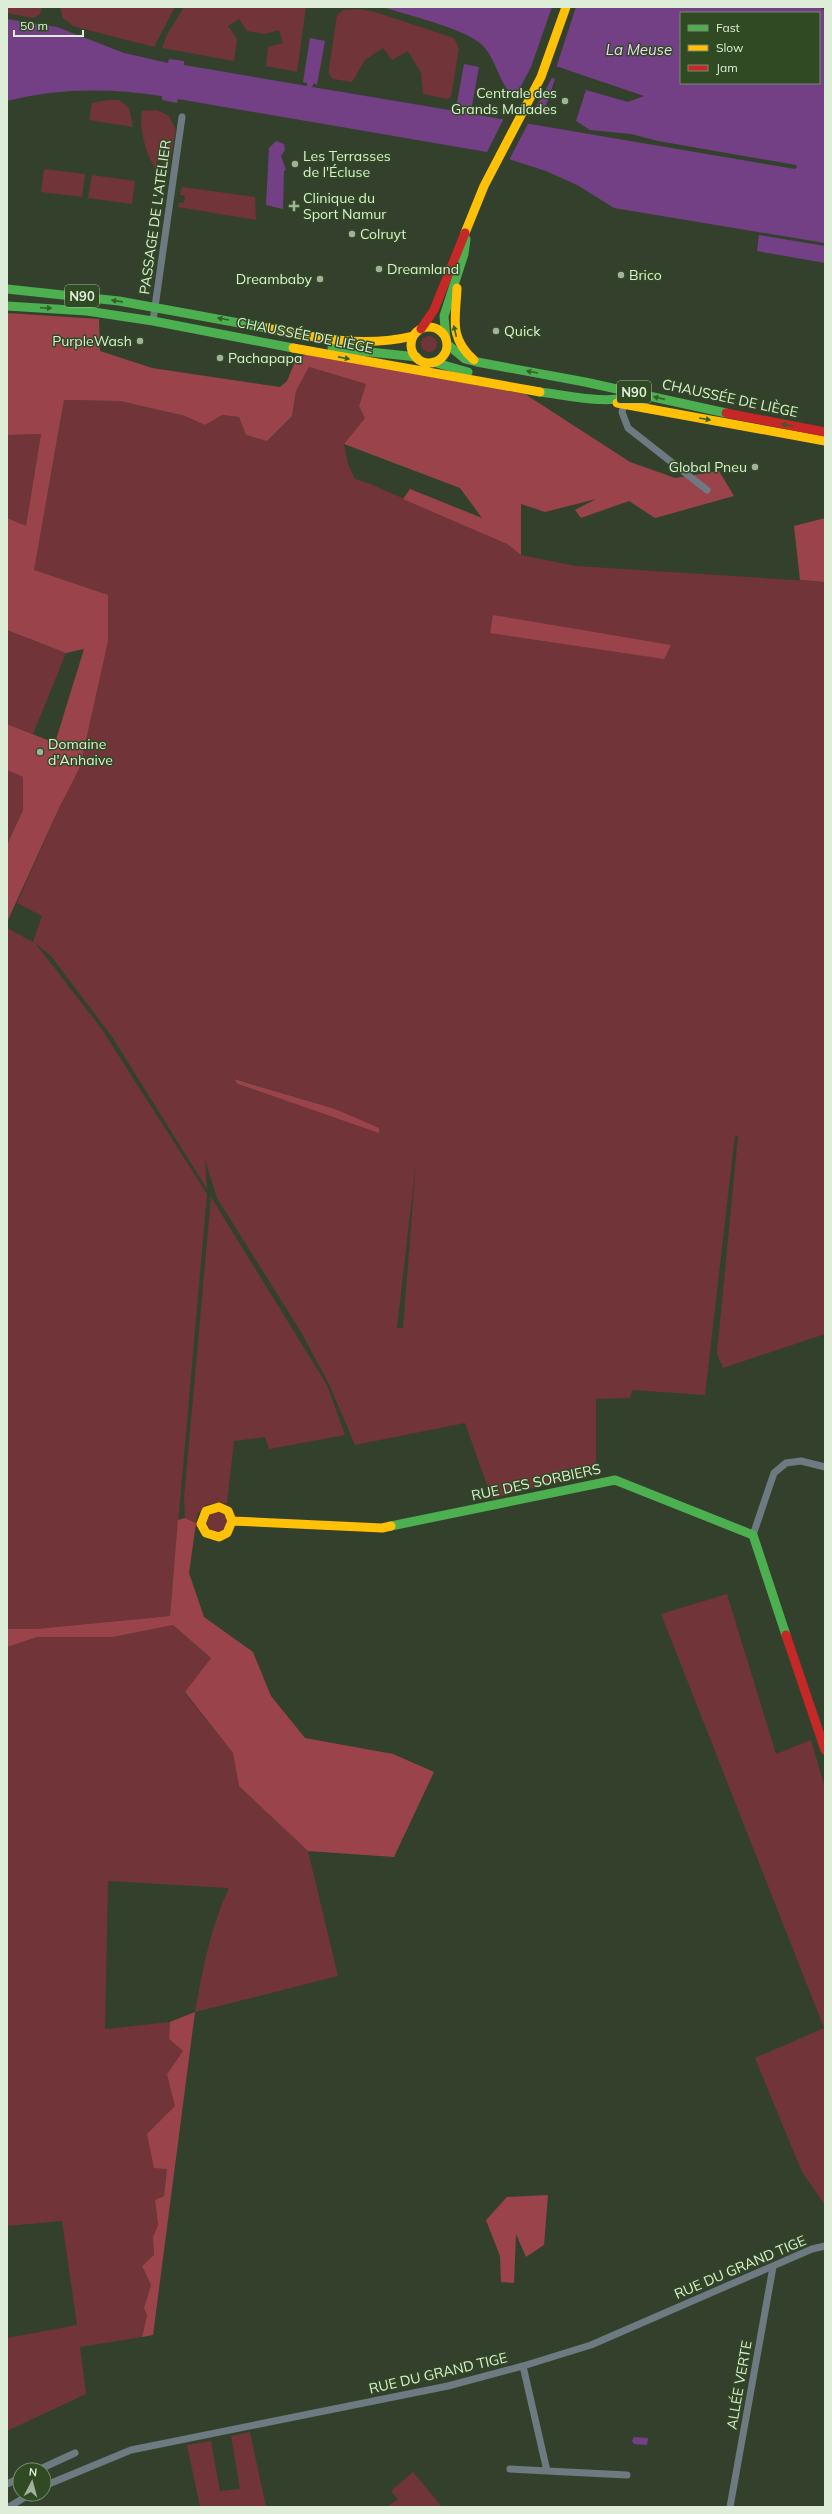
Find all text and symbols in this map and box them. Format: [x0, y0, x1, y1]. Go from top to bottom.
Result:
scale bar [14, 12, 83, 38]
legend [680, 12, 820, 84]
text: 50 m [20, 18, 48, 33]
text: Fast [716, 20, 740, 35]
water label: La Meuse [606, 40, 672, 59]
text: Slow [716, 40, 744, 55]
text: Jam [716, 60, 738, 75]
place label: Centrale des Grands Malades [451, 84, 557, 118]
marker: Centrale des Grands Malades [560, 96, 570, 106]
street label: PASSAGE DE L'ATELIER [135, 138, 175, 296]
place label: Les Terrasses de l'Écluse [303, 147, 391, 181]
marker: Les Terrasses de l'Écluse [290, 159, 300, 169]
place label: Clinique du Sport Namur [303, 189, 387, 223]
marker: Clinique du Sport Namur [288, 200, 300, 212]
place label: Colruyt [360, 225, 406, 243]
marker: Colruyt [347, 229, 357, 239]
place label: Dreamland [387, 260, 459, 278]
marker: Dreamland [374, 264, 384, 274]
place label: Brico [629, 266, 662, 284]
place label: Dreambaby [236, 270, 313, 288]
marker: Brico [616, 270, 626, 280]
marker: Dreambaby [315, 274, 325, 284]
road number: N90 [65, 285, 99, 307]
one-way arrow [111, 298, 123, 304]
one-way arrow [40, 304, 52, 311]
street label: CHAUSSÉE DE LIÈGE [235, 313, 375, 357]
one-way arrow [217, 316, 229, 322]
place label: Quick [504, 322, 541, 340]
one-way arrow [452, 325, 458, 337]
marker: Quick [491, 326, 501, 336]
place label: PurpleWash [52, 332, 132, 350]
marker: PurpleWash [135, 336, 145, 346]
place label: Pachapapa [228, 349, 302, 367]
marker: Pachapapa [215, 353, 225, 363]
one-way arrow [338, 355, 350, 361]
one-way arrow [526, 369, 538, 375]
street label: CHAUSSÉE DE LIÈGE [660, 375, 800, 421]
road number: N90 [617, 381, 651, 403]
one-way arrow [653, 395, 666, 401]
one-way arrow [699, 416, 711, 422]
one-way arrow [781, 422, 793, 428]
place label: Global Pneu [669, 458, 747, 476]
marker: Global Pneu [750, 462, 760, 472]
place label: Domaine d'Anhaive [48, 735, 113, 769]
marker: Domaine d'Anhaive [35, 747, 45, 757]
street label: RUE DES SORBIERS [470, 1459, 603, 1504]
street label: RUE DU GRAND TIGE [671, 2231, 809, 2303]
street label: ALLÉE VERTE [722, 2339, 756, 2431]
street label: RUE DU GRAND TIGE [367, 2348, 509, 2398]
north arrow [12, 2462, 52, 2502]
text: N [28, 2465, 38, 2479]

